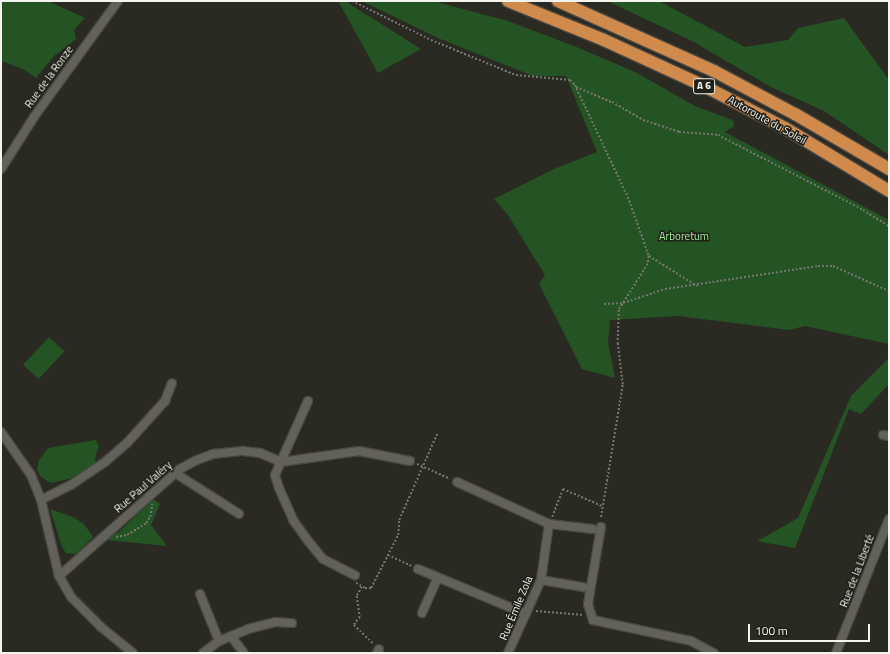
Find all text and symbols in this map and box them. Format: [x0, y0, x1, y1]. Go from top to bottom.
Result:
street label: Rue de la Ronze [22, 43, 76, 111]
road number: A 6 [693, 78, 715, 94]
street label: Autoroute du Soleil [725, 93, 809, 147]
park label: Arboretum [659, 229, 709, 243]
street label: Rue Paul Valéry [111, 458, 175, 516]
street label: Rue de la Liberté [837, 533, 877, 609]
street label: Rue Émile Zola [497, 574, 535, 642]
scale bar [750, 616, 872, 642]
text: 100 m [755, 621, 788, 640]

